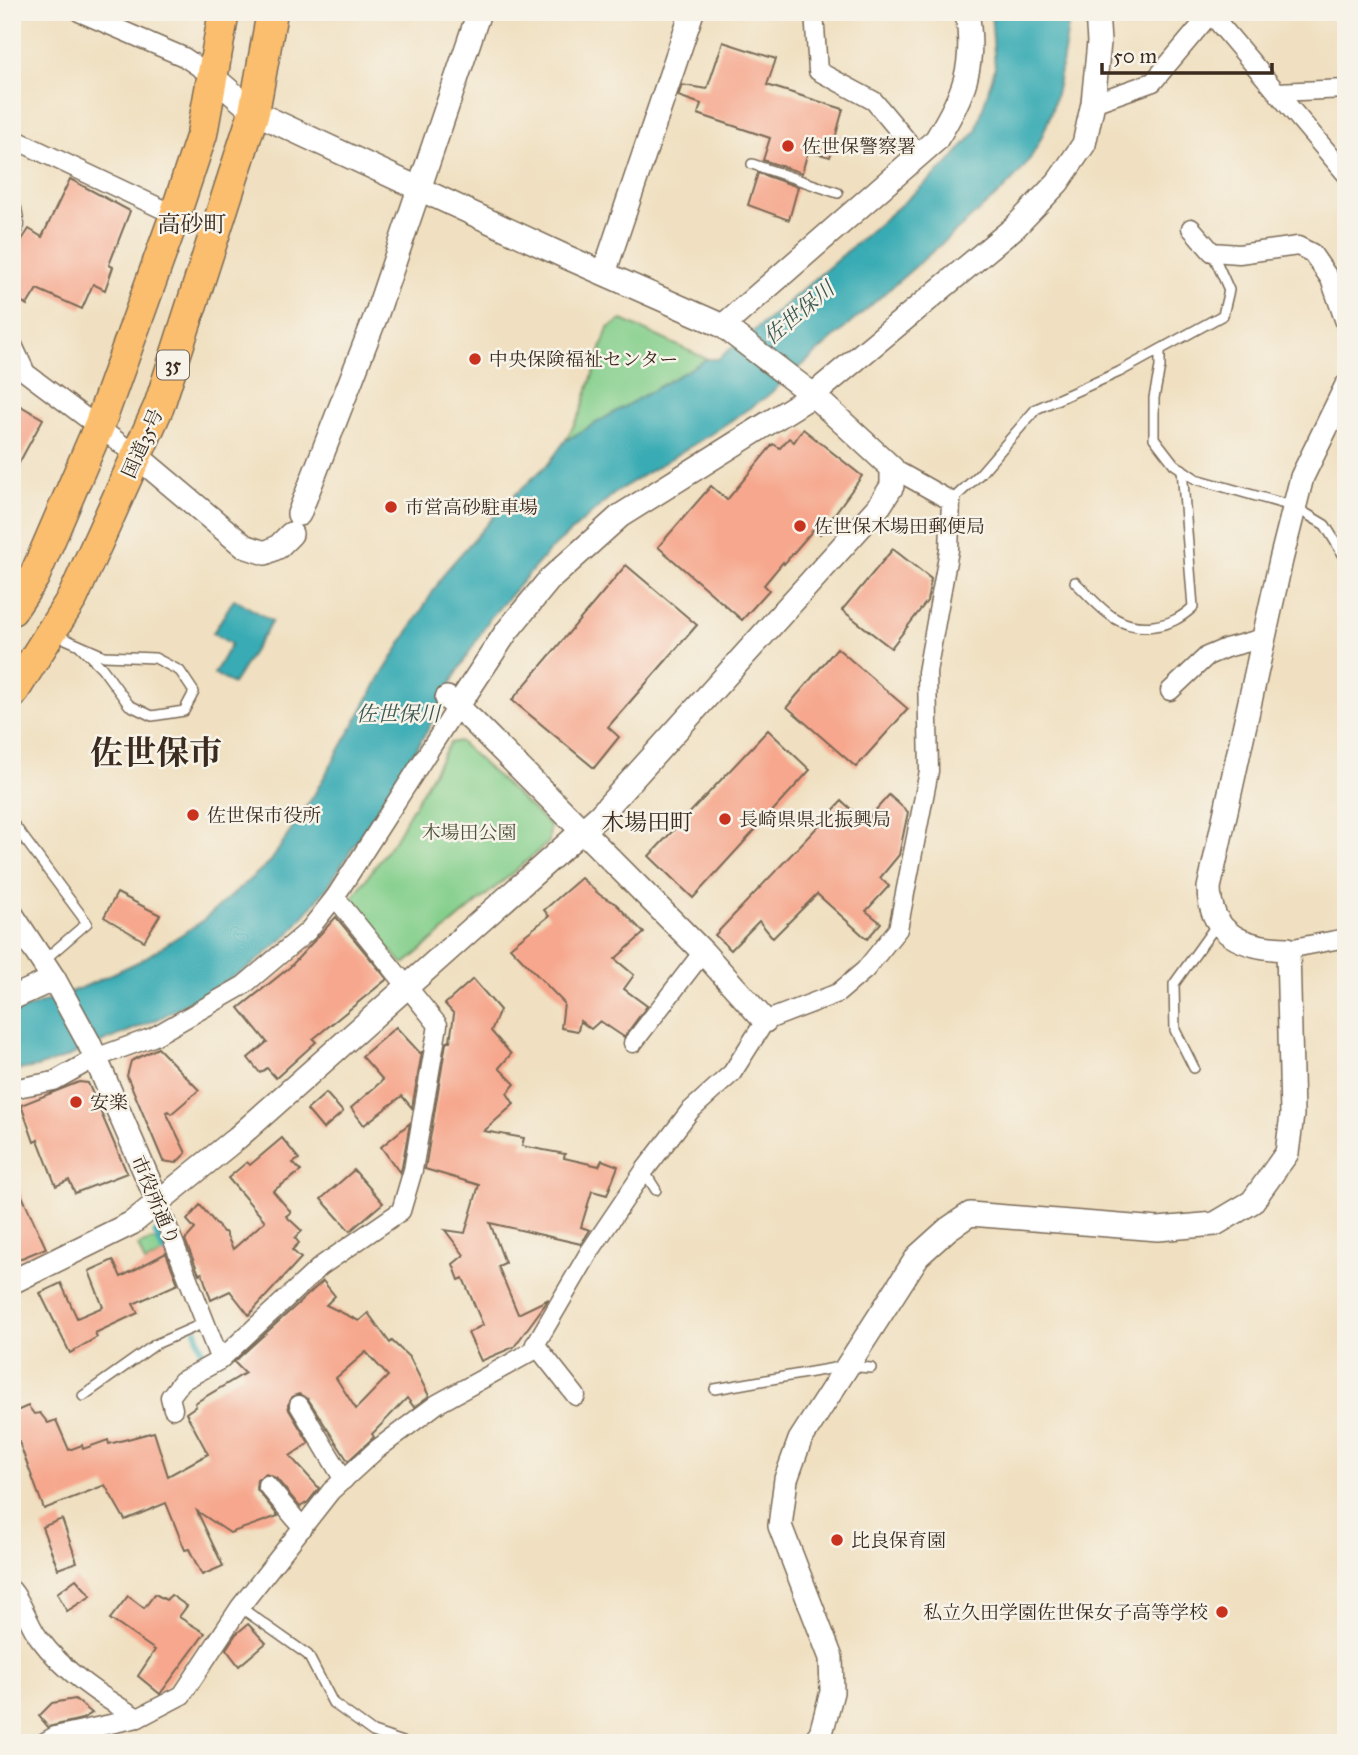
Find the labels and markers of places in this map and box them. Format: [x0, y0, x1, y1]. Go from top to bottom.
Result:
place label: 佐世保警察署 [802, 135, 916, 158]
marker: 佐世保警察署 [780, 138, 796, 154]
place label: 中央保険福祉センター [489, 348, 678, 371]
marker: 中央保険福祉センター [467, 351, 483, 367]
place label: 市営高砂駐車場 [405, 496, 538, 519]
marker: 市営高砂駐車場 [383, 499, 399, 515]
place label: 佐世保木場田郵便局 [814, 515, 985, 538]
marker: 佐世保木場田郵便局 [792, 518, 808, 534]
place label: 佐世保市役所 [207, 804, 321, 827]
marker: 佐世保市役所 [185, 807, 201, 823]
place label: 長崎県県北振興局 [739, 808, 891, 831]
marker: 長崎県県北振興局 [717, 811, 733, 827]
place label: 安楽 [90, 1091, 128, 1114]
marker: 安楽 [68, 1094, 84, 1110]
place label: 比良保育園 [851, 1529, 946, 1552]
marker: 比良保育園 [829, 1532, 845, 1548]
place label: 私立久田学園佐世保女子高等学校 [923, 1601, 1208, 1624]
marker: 私立久田学園佐世保女子高等学校 [1214, 1604, 1230, 1620]

